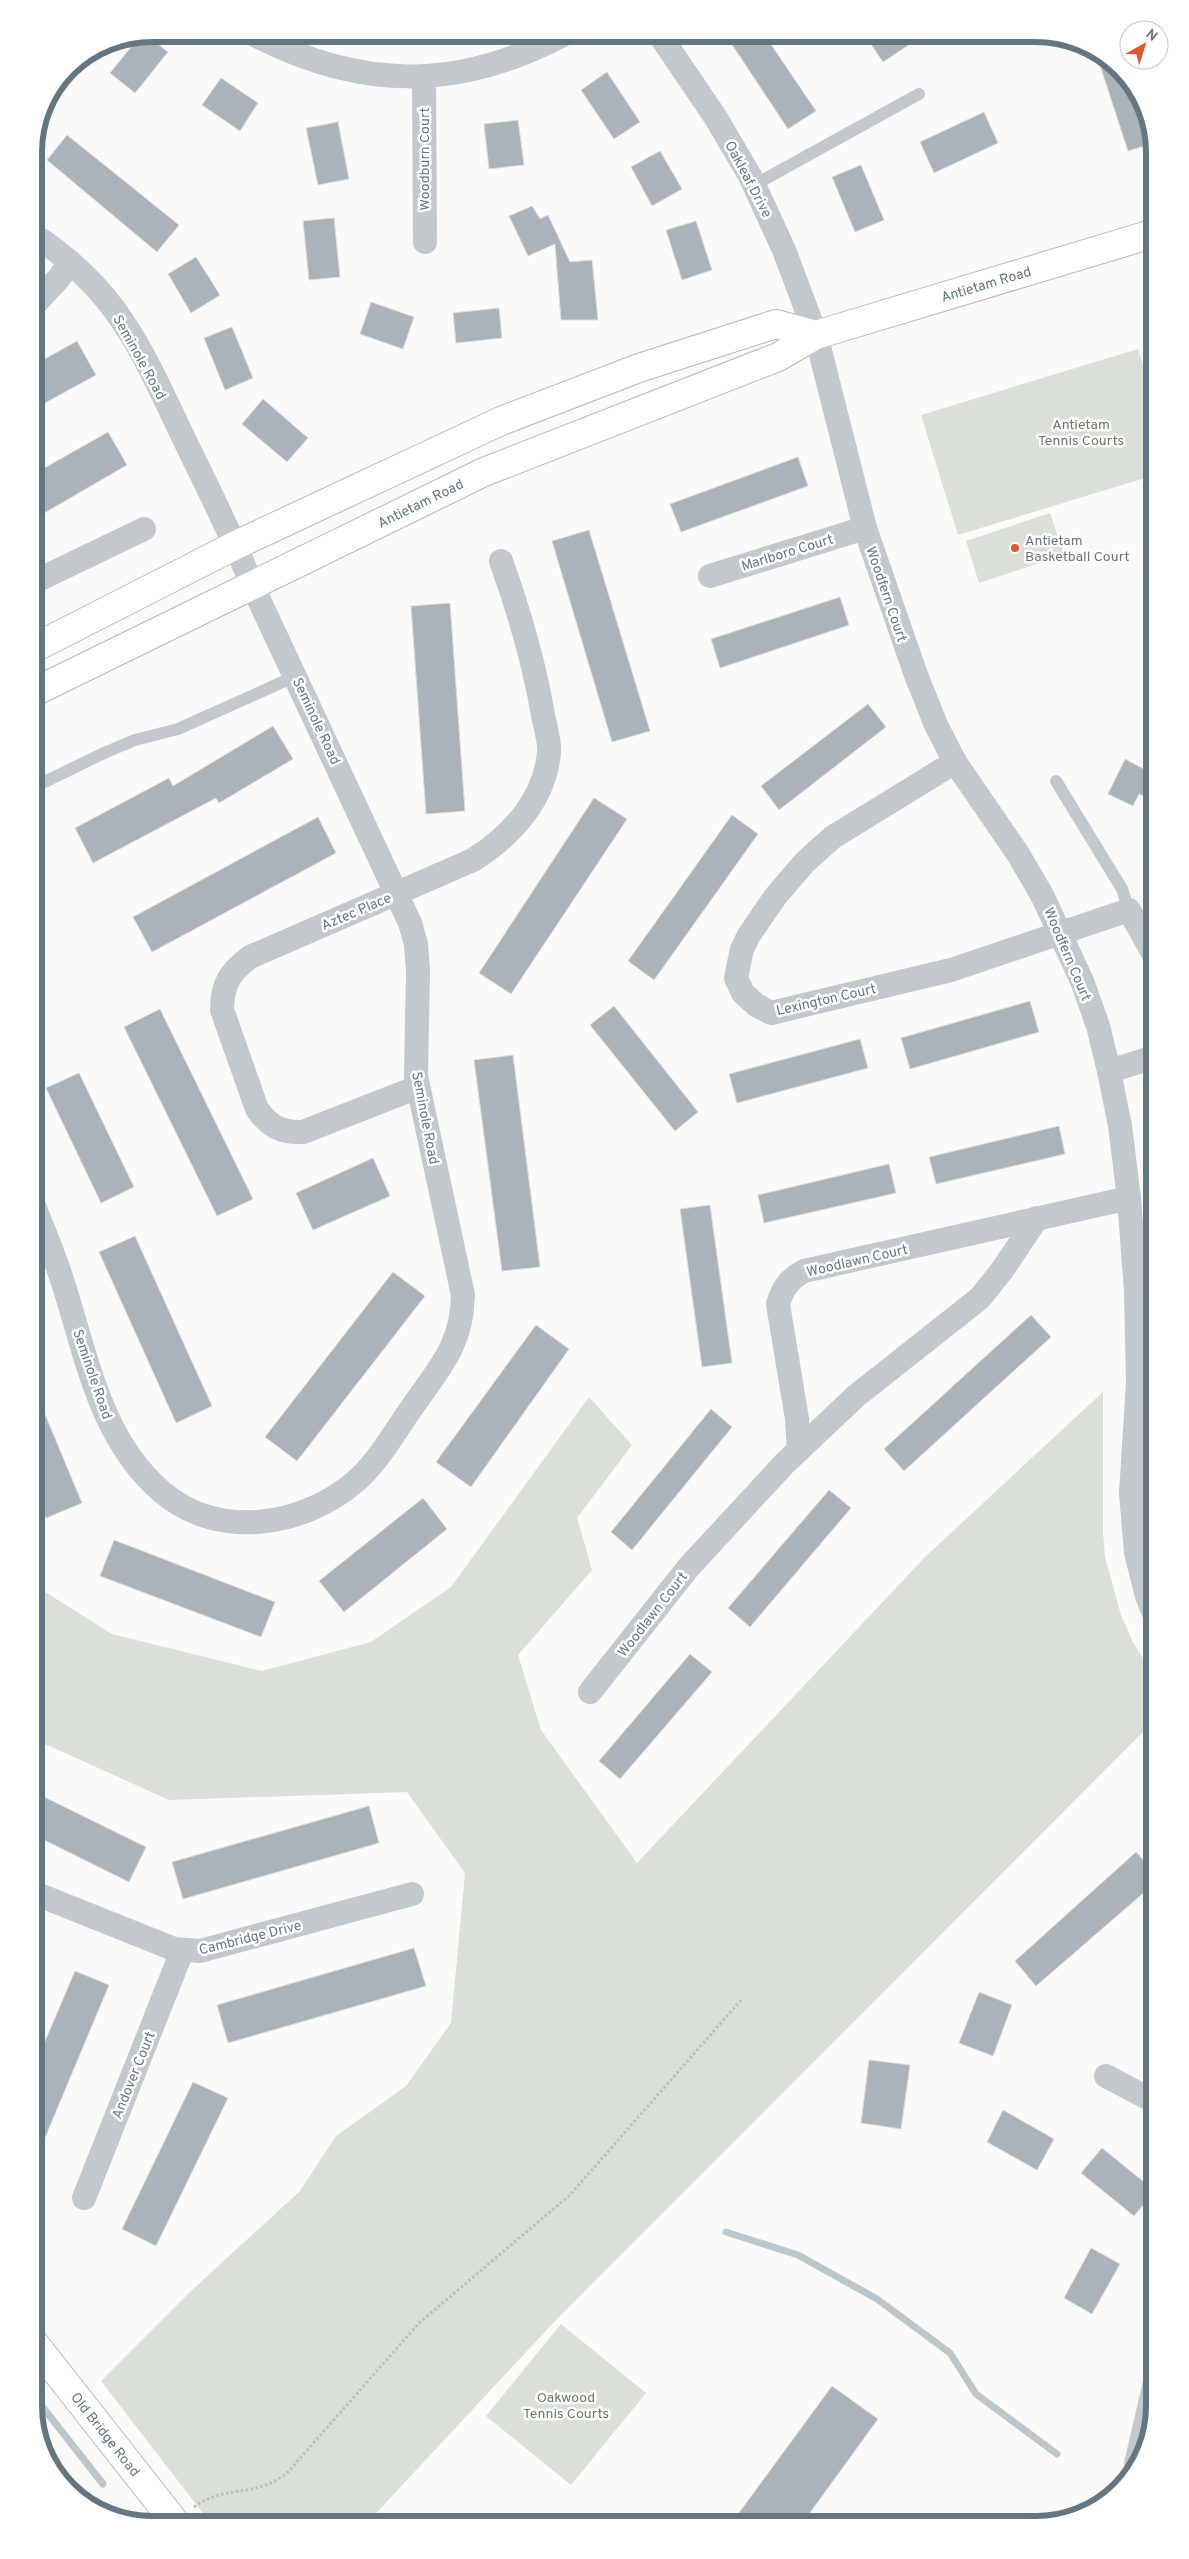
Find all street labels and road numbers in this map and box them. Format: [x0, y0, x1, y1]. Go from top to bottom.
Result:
street label: Woodburn Court [417, 107, 434, 211]
street label: Oakleaf Drive [720, 138, 775, 221]
street label: Antietam Road [939, 264, 1034, 307]
street label: Seminole Road [108, 312, 169, 403]
street label: Antietam Road [375, 476, 467, 533]
street label: Marlboro Court [739, 531, 836, 575]
street label: Woodfern Court [861, 545, 910, 644]
street label: Seminole Road [288, 675, 343, 768]
street label: Aztec Place [319, 890, 394, 935]
street label: Woodfern Court [1039, 905, 1094, 1004]
street label: Lexington Court [775, 981, 878, 1020]
street label: Seminole Road [407, 1071, 442, 1166]
street label: Woodlawn Court [805, 1242, 910, 1281]
street label: Seminole Road [68, 1327, 115, 1422]
street label: Woodlawn Court [615, 1569, 692, 1661]
street label: Cambridge Drive [197, 1918, 303, 1959]
street label: Andover Court [109, 2029, 160, 2122]
street label: Old Bridge Road [66, 2390, 143, 2481]

